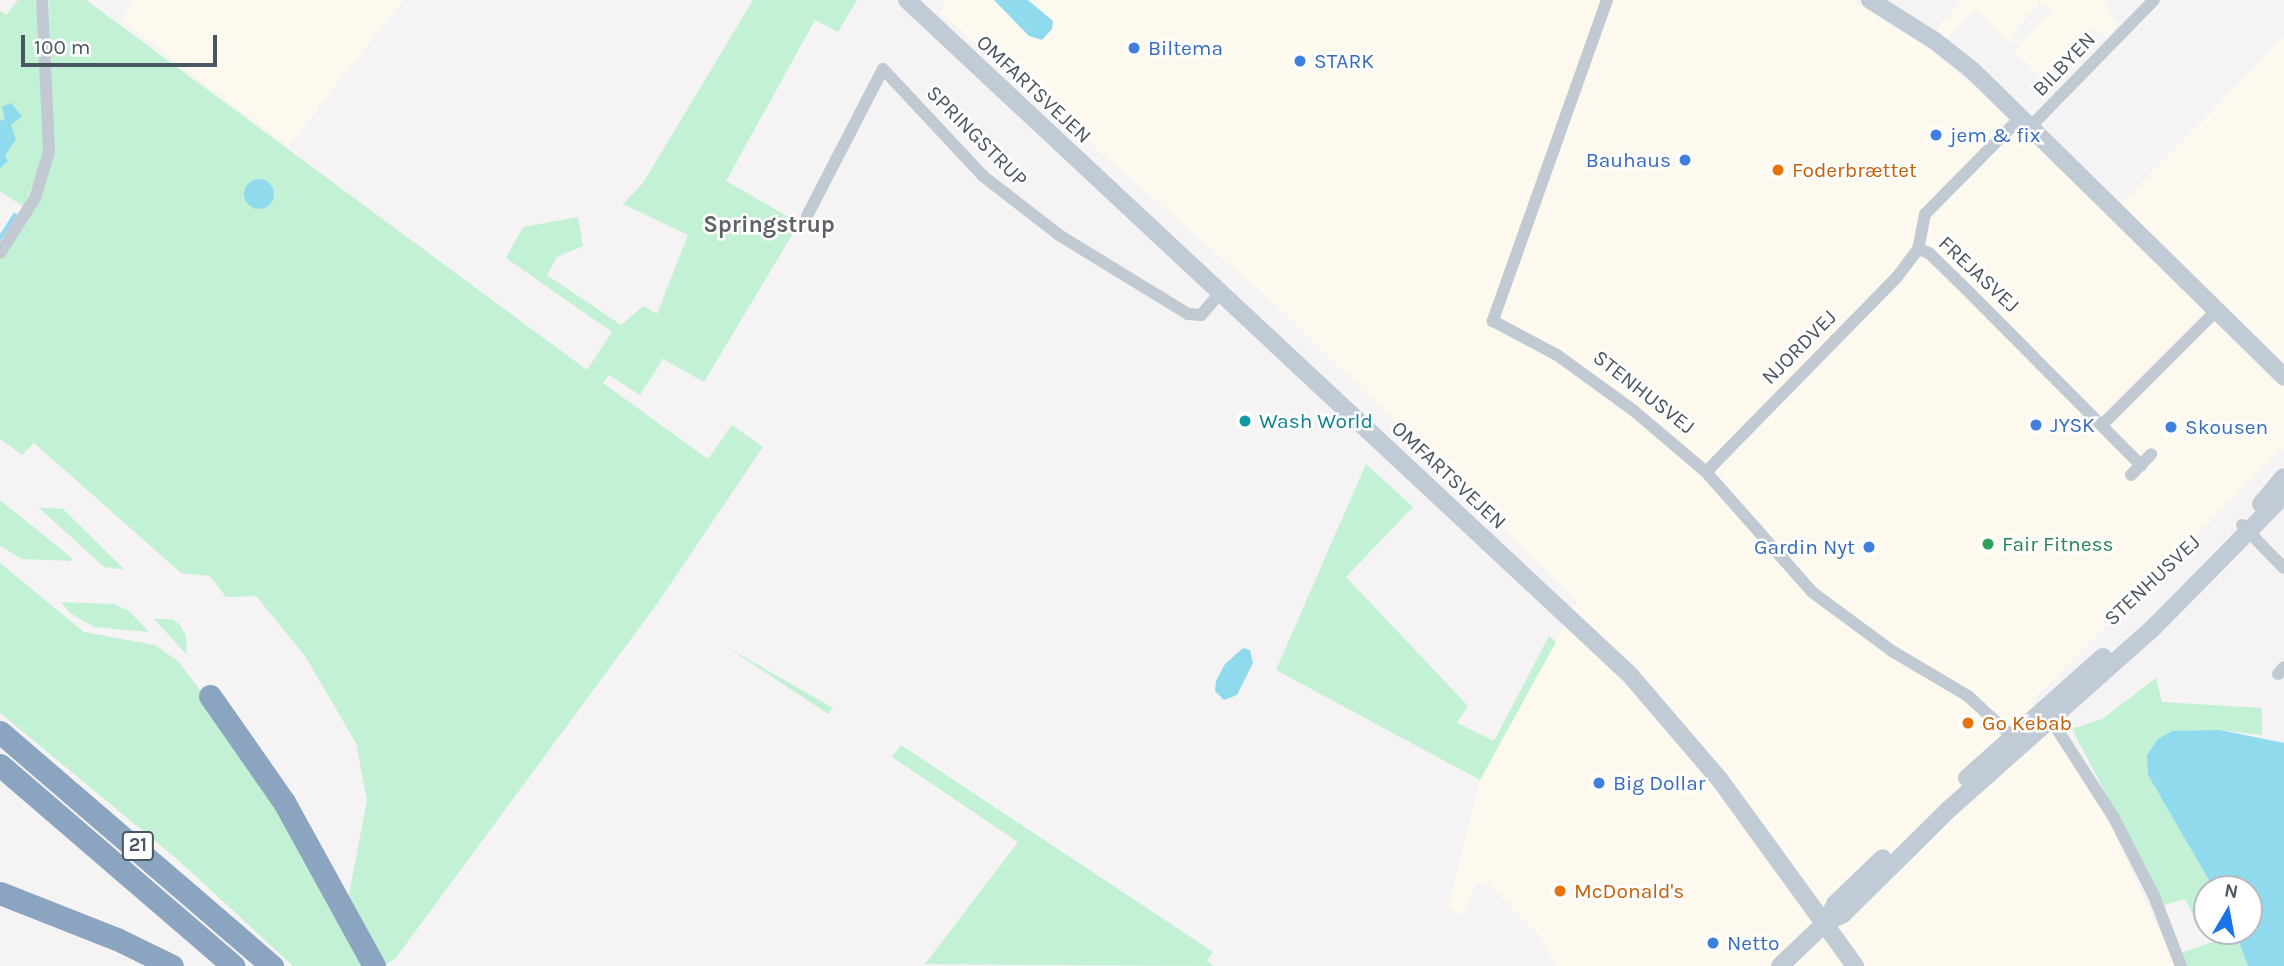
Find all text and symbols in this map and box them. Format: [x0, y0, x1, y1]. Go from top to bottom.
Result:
scale bar [24, 21, 220, 65]
street label: BILBYEN [2027, 27, 2101, 101]
street label: OMFARTSVEJEN [971, 29, 1097, 149]
text: 100 m [34, 35, 91, 59]
place label: Biltema [1148, 35, 1223, 61]
marker: Biltema [1126, 40, 1142, 56]
place label: STARK [1314, 48, 1374, 74]
marker: STARK [1292, 53, 1308, 69]
street label: SPRINGSTRUP [921, 80, 1033, 192]
place label: jem & fix [1950, 122, 2040, 148]
marker: jem & fix [1928, 127, 1944, 143]
place label: Bauhaus [1586, 147, 1671, 173]
marker: Bauhaus [1677, 152, 1693, 168]
place label: Foderbrættet [1792, 157, 1917, 183]
marker: Foderbrættet [1770, 162, 1786, 178]
district label: Springstrup [703, 211, 835, 239]
street label: FREJASVEJ [1933, 230, 2025, 318]
street label: NJORDVEJ [1756, 304, 1842, 390]
street label: STENHUSVEJ [1588, 345, 1700, 439]
place label: Wash World [1259, 408, 1373, 434]
place label: JYSK [2050, 412, 2095, 438]
marker: Wash World [1237, 413, 1253, 429]
place label: Skousen [2185, 414, 2268, 440]
street label: OMFARTSVEJEN [1386, 415, 1512, 535]
marker: JYSK [2028, 417, 2044, 433]
marker: Skousen [2163, 419, 2179, 435]
street label: STENHUSVEJ [2099, 529, 2205, 631]
place label: Fair Fitness [2002, 531, 2114, 557]
place label: Gardin Nyt [1754, 534, 1855, 560]
marker: Fair Fitness [1980, 536, 1996, 552]
marker: Gardin Nyt [1861, 539, 1877, 555]
place label: Go Kebab [1982, 710, 2072, 736]
marker: Go Kebab [1960, 715, 1976, 731]
place label: Big Dollar [1613, 770, 1705, 796]
marker: Big Dollar [1591, 775, 1607, 791]
road number: 21 [120, 831, 156, 862]
north arrow [2193, 875, 2263, 945]
place label: McDonald's [1574, 878, 1684, 904]
text: N [2223, 879, 2240, 903]
marker: McDonald's [1552, 883, 1568, 899]
place label: Netto [1727, 930, 1779, 956]
marker: Netto [1705, 935, 1721, 951]

